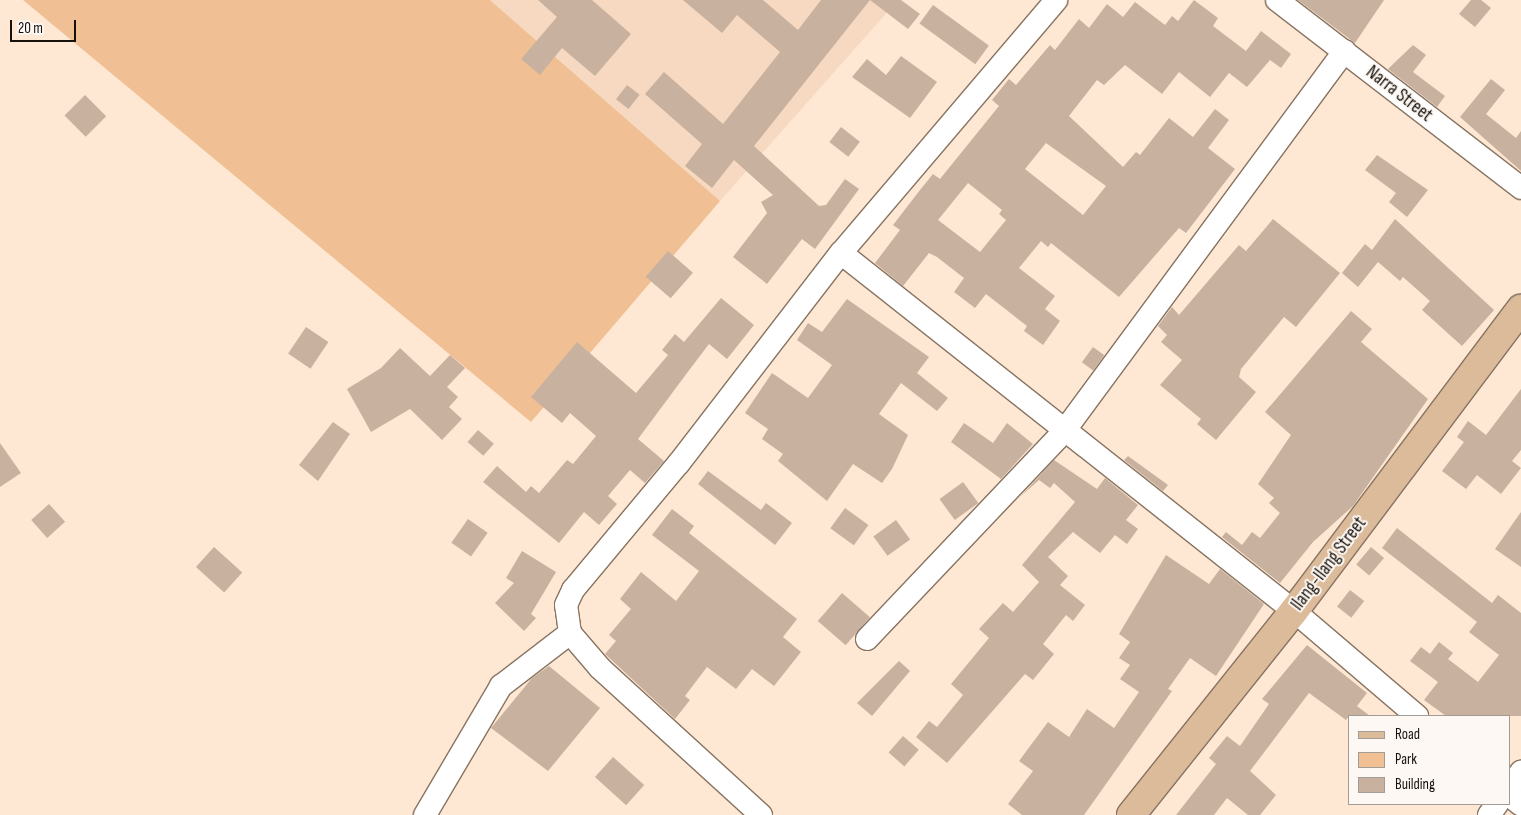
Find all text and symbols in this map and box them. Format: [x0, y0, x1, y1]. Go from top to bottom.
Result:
scale bar [12, 10, 79, 42]
text: 20 m [18, 19, 43, 38]
street label: Narra Street [1361, 61, 1437, 127]
street label: Ilang-Ilang Street [1286, 513, 1372, 615]
legend [1348, 715, 1511, 805]
text: Road [1395, 725, 1420, 744]
text: Park [1395, 750, 1417, 769]
text: Building [1395, 775, 1435, 794]

